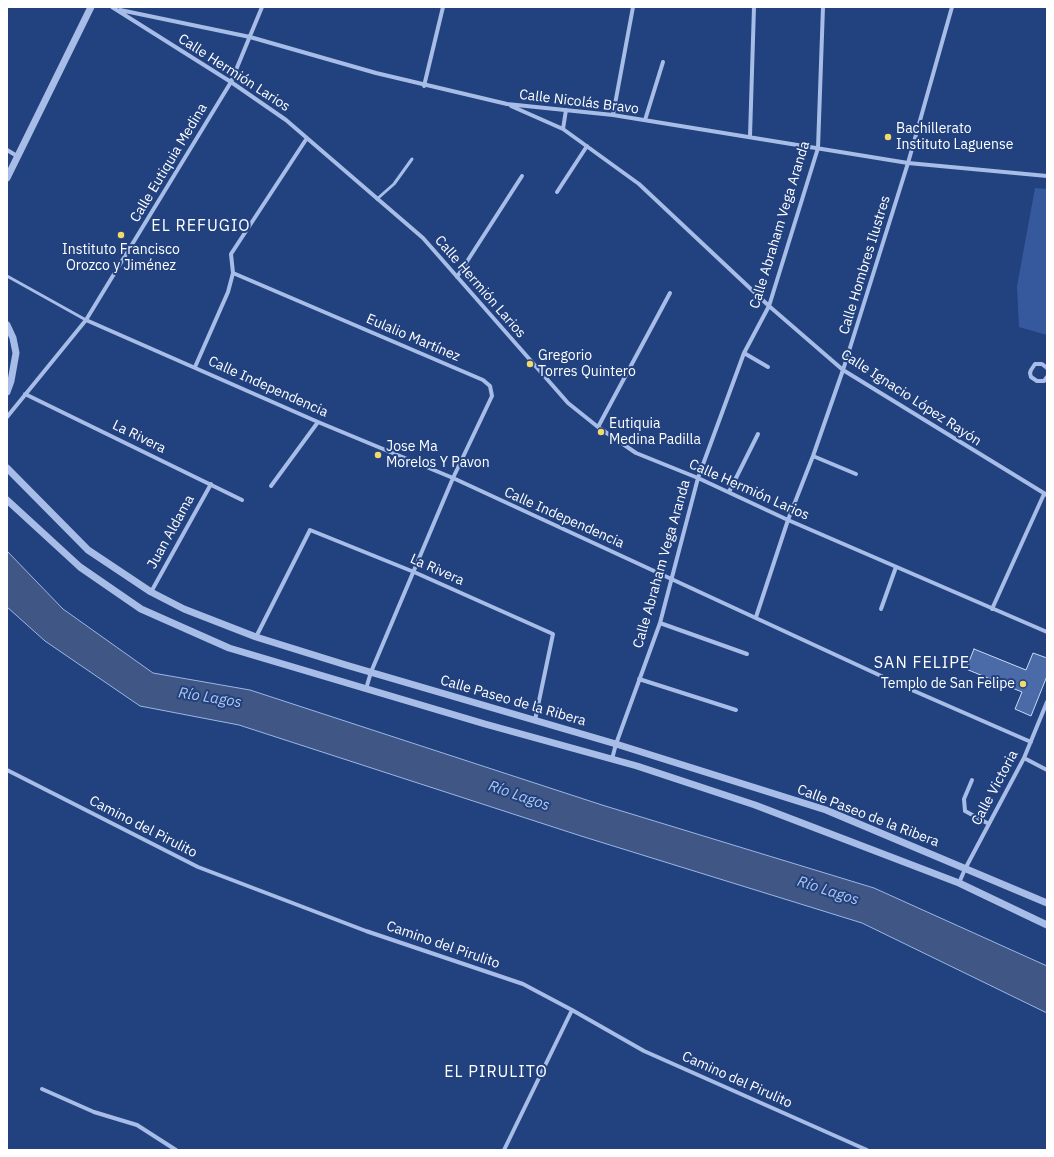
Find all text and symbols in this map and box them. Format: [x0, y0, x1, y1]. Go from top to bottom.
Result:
street label: Calle Hermión Larios [175, 31, 293, 115]
street label: Calle Nicolás Bravo [518, 86, 640, 118]
street label: Calle Eutiquia Medina [127, 101, 211, 225]
place label: Bachillerato Instituto Laguense [896, 121, 1013, 154]
marker: Bachillerato Instituto Laguense [883, 132, 893, 142]
street label: Calle Abraham Vega Aranda [746, 139, 814, 311]
street label: Calle Hombres Ilustres [836, 194, 894, 336]
district label: EL REFUGIO [151, 216, 251, 236]
marker: Instituto Francisco Orozco y Jiménez [116, 230, 126, 240]
street label: Calle Hermión Larios [431, 232, 529, 342]
place label: Instituto Francisco Orozco y Jiménez [62, 242, 180, 274]
street label: Eulalio Martínez [364, 311, 462, 365]
street label: Calle Ignacio López Rayón [838, 346, 984, 450]
place label: Gregorio Torres Quintero [538, 348, 636, 380]
street label: Calle Independencia [205, 353, 331, 421]
marker: Gregorio Torres Quintero [525, 359, 535, 369]
place label: Eutiquia Medina Padilla [609, 416, 701, 448]
street label: La Rivera [110, 417, 168, 457]
marker: Eutiquia Medina Padilla [596, 427, 606, 437]
place label: Jose Ma Morelos Y Pavon [386, 439, 490, 472]
marker: Jose Ma Morelos Y Pavon [373, 450, 383, 460]
street label: Calle Hermión Larios [686, 456, 812, 524]
street label: Calle Abraham Vega Aranda [630, 478, 694, 650]
street label: Calle Independencia [501, 484, 627, 552]
street label: Juan Aldama [144, 492, 198, 572]
street label: La Rivera [407, 551, 467, 589]
district label: SAN FELIPE [874, 653, 970, 673]
street label: Calle Paseo de la Ribera [438, 672, 588, 730]
place label: Templo de San Felipe [881, 676, 1015, 692]
marker: Templo de San Felipe [1018, 679, 1028, 689]
water label: Río Lagos [177, 684, 243, 712]
street label: Calle Victoria [968, 748, 1022, 828]
water label: Río Lagos [486, 777, 552, 815]
street label: Calle Paseo de la Ribera [795, 781, 941, 851]
street label: Camino del Pirulito [86, 793, 200, 861]
water label: Río Lagos [795, 873, 861, 909]
street label: Camino del Pirulito [384, 918, 502, 972]
street label: Camino del Pirulito [679, 1048, 795, 1112]
district label: EL PIRULITO [444, 1062, 548, 1082]

